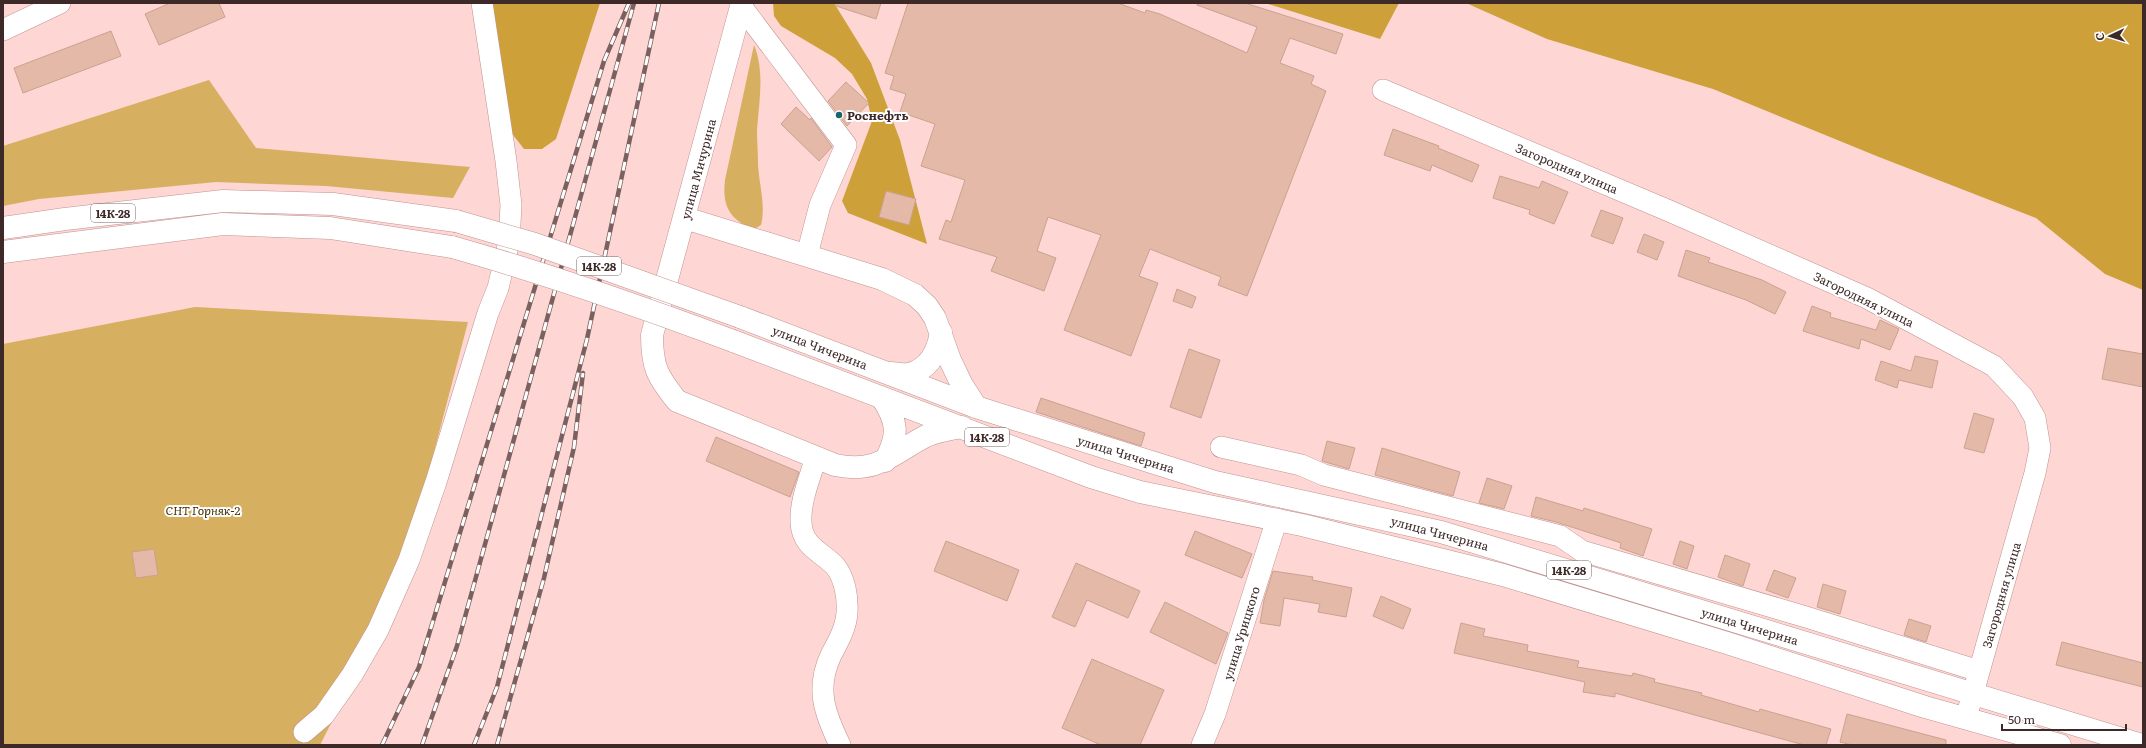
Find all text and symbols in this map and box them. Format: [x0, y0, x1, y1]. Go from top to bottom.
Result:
north arrow [2090, 16, 2130, 56]
text: С [2091, 32, 2107, 41]
place label: Роснефть [847, 106, 909, 124]
marker: Роснефть [834, 110, 844, 120]
street label: улица Мичурина [676, 116, 720, 221]
street label: Загородняя улица [1513, 138, 1621, 198]
road number: 14К-28 [91, 204, 135, 222]
road number: 14К-28 [577, 257, 621, 275]
street label: Загородняя улица [1811, 267, 1918, 331]
street label: улица Чичерина [770, 321, 871, 374]
road number: 14К-28 [965, 428, 1009, 446]
street label: улица Чичерина [1075, 431, 1177, 477]
park label: СНТ Горняк-2 [165, 501, 241, 519]
street label: улица Чичерина [1389, 511, 1491, 555]
street label: Загородняя улица [1977, 539, 2025, 650]
road number: 14К-28 [1547, 561, 1591, 579]
street label: улица Урицкого [1218, 584, 1264, 682]
street label: улица Чичерина [1699, 603, 1801, 649]
scale bar [2002, 706, 2126, 732]
text: 50 m [2008, 710, 2035, 728]

